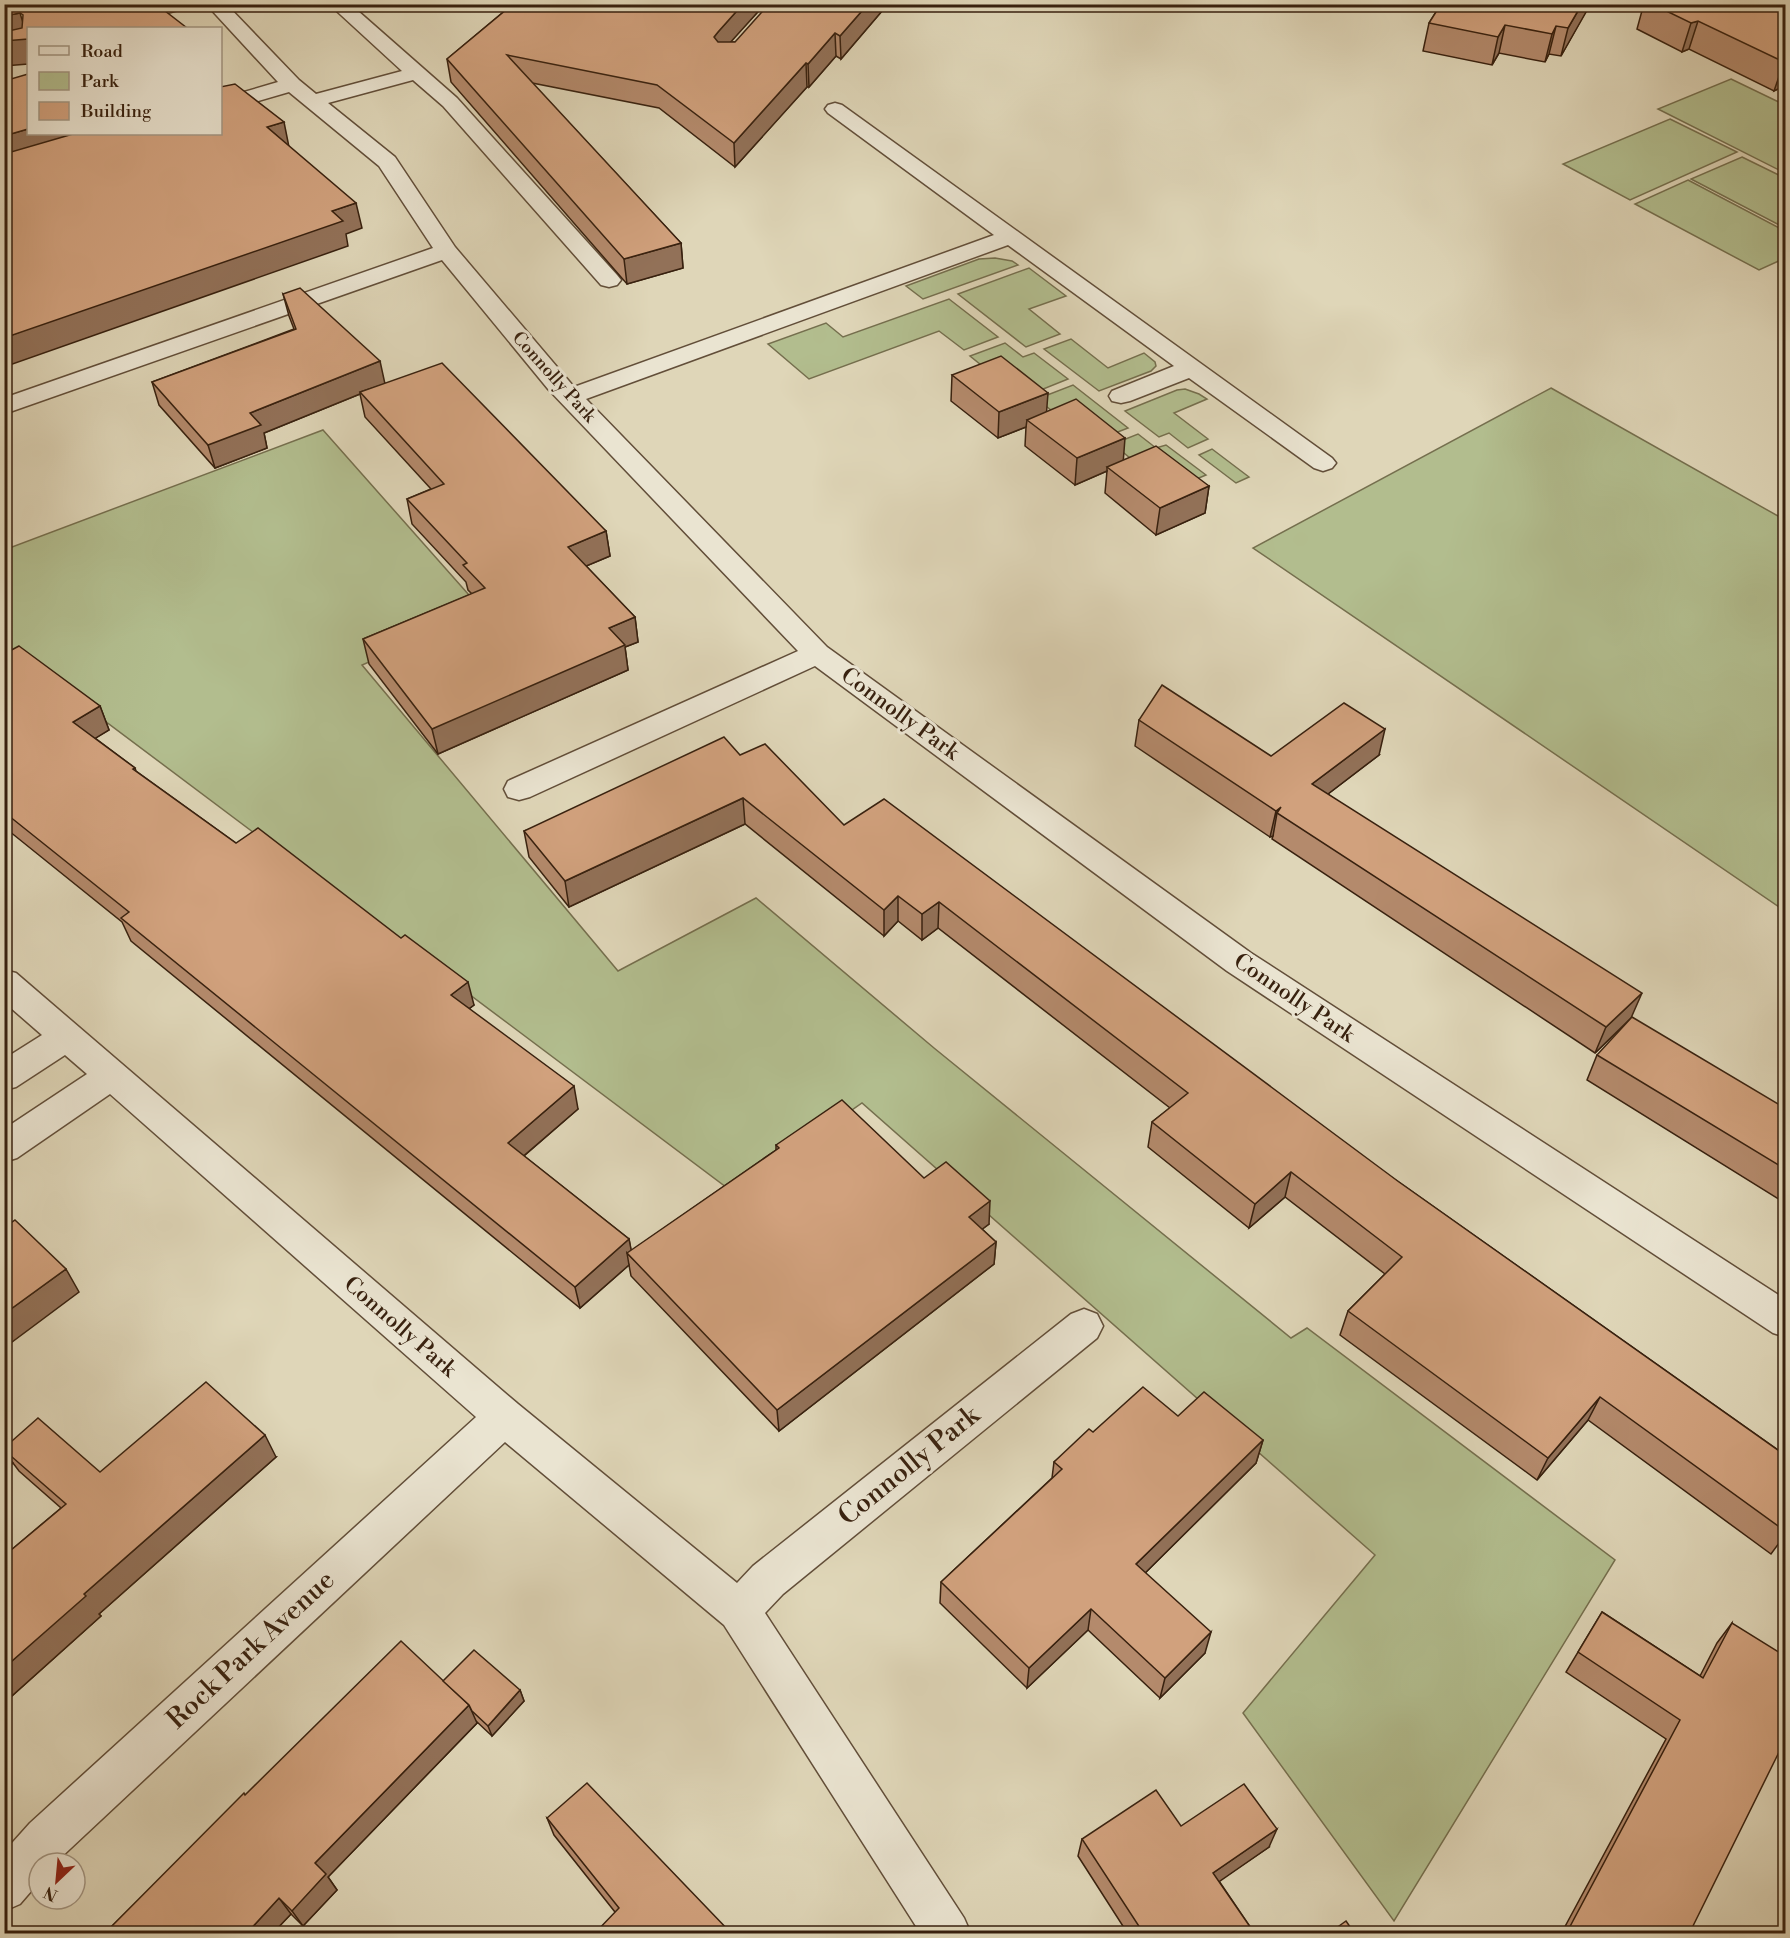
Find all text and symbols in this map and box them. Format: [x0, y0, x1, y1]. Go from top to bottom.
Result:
legend [27, 27, 222, 135]
text: Road [81, 40, 124, 63]
text: Park [81, 70, 120, 93]
text: Building [80, 100, 152, 123]
street label: Connolly Park [507, 327, 602, 428]
street label: Connolly Park [835, 662, 966, 767]
street label: Connolly Park [1228, 948, 1361, 1049]
street label: Connolly Park [338, 1271, 463, 1384]
street label: Connolly Park [831, 1397, 988, 1533]
street label: Rock Park Avenue [160, 1563, 342, 1737]
north arrow [27, 1851, 87, 1911]
text: N [40, 1882, 61, 1905]

